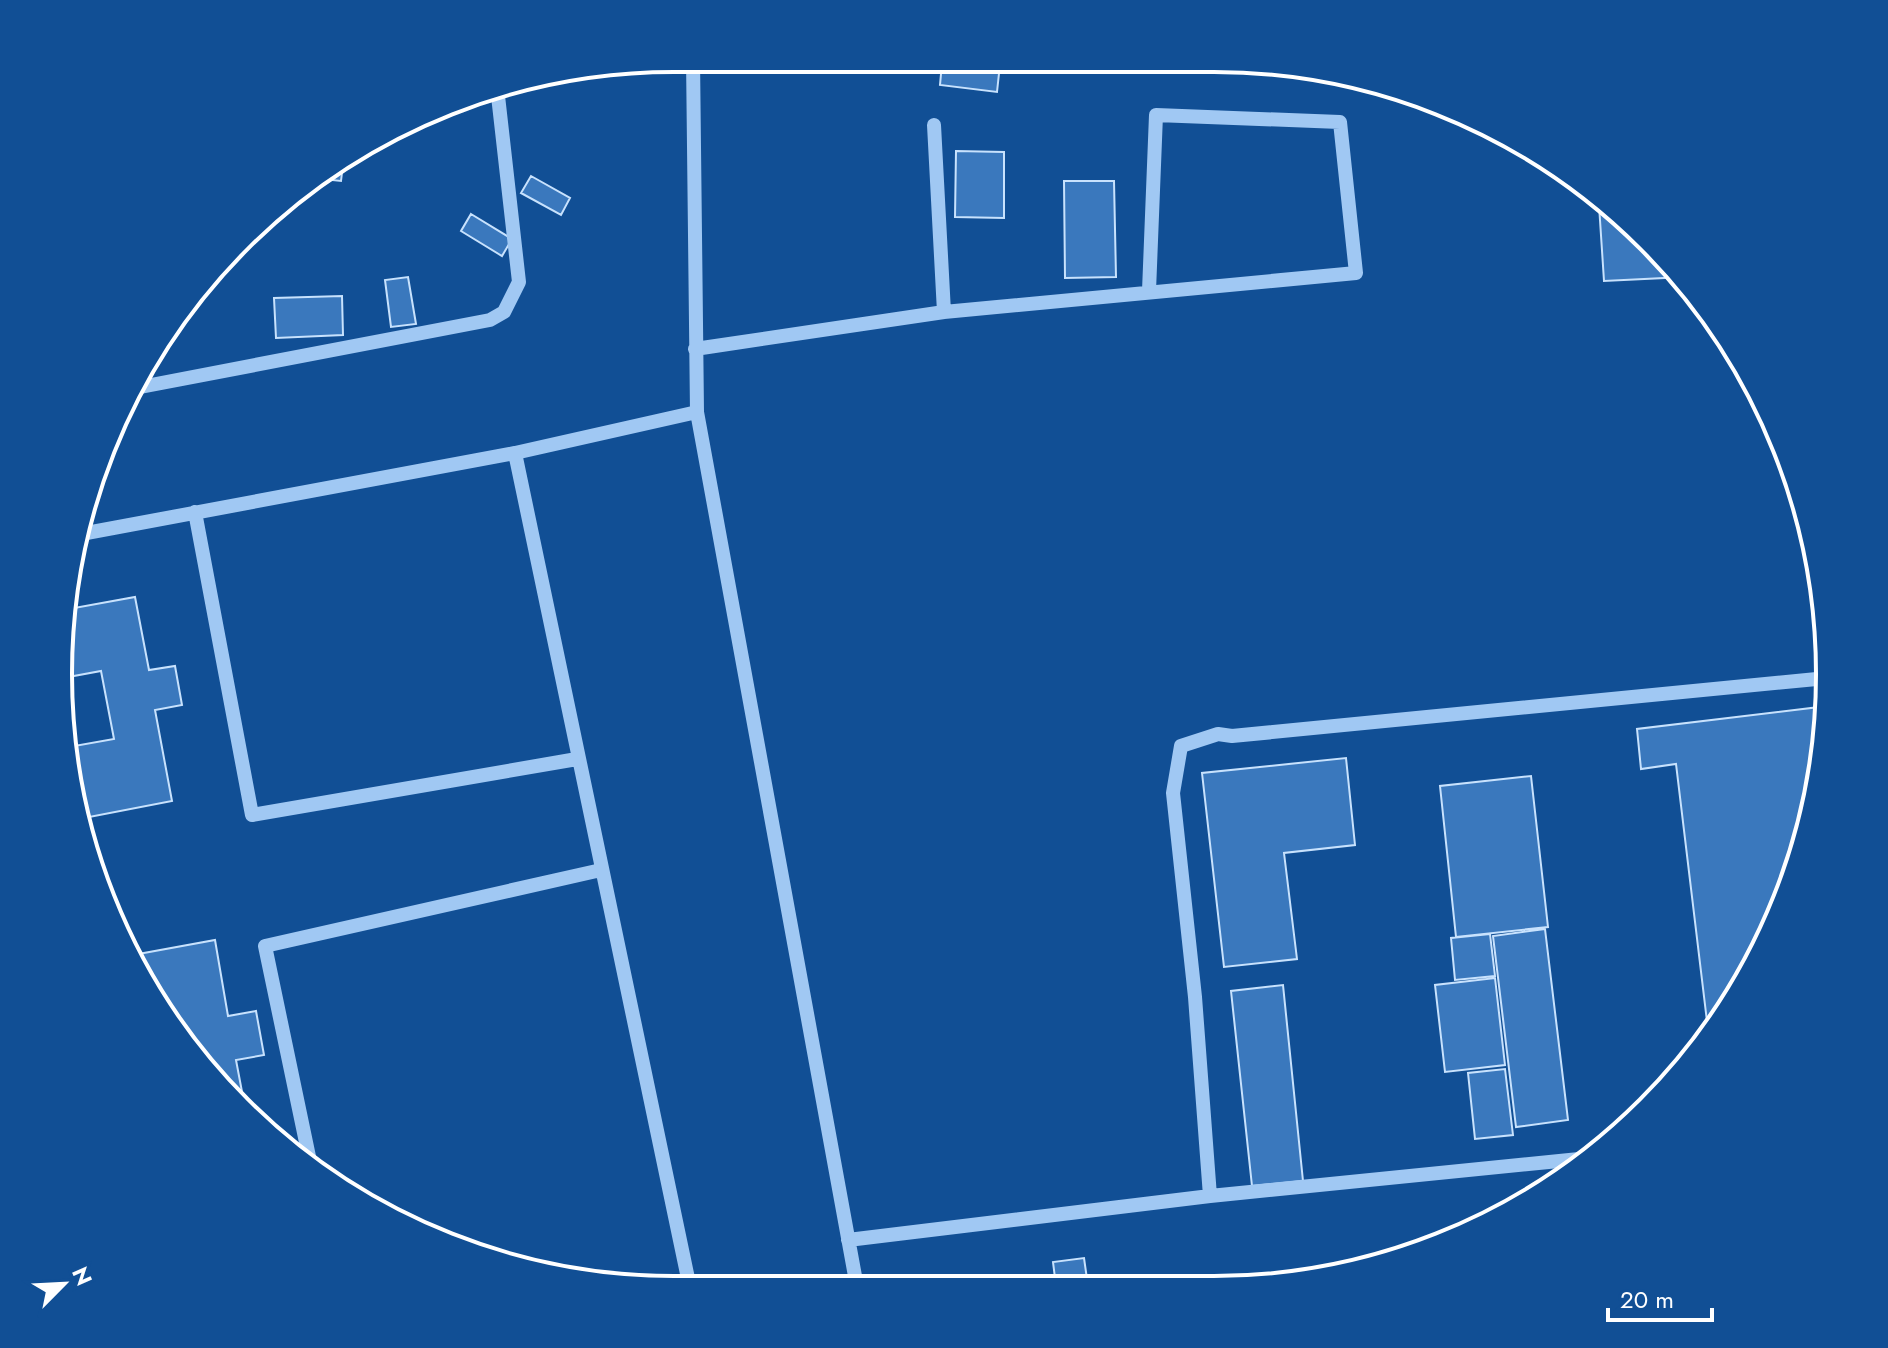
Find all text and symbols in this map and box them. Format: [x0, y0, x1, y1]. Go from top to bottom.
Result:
north arrow [24, 1244, 104, 1324]
text: N [64, 1261, 100, 1290]
scale bar [1608, 1272, 1712, 1322]
text: 20 m [1620, 1282, 1674, 1317]

